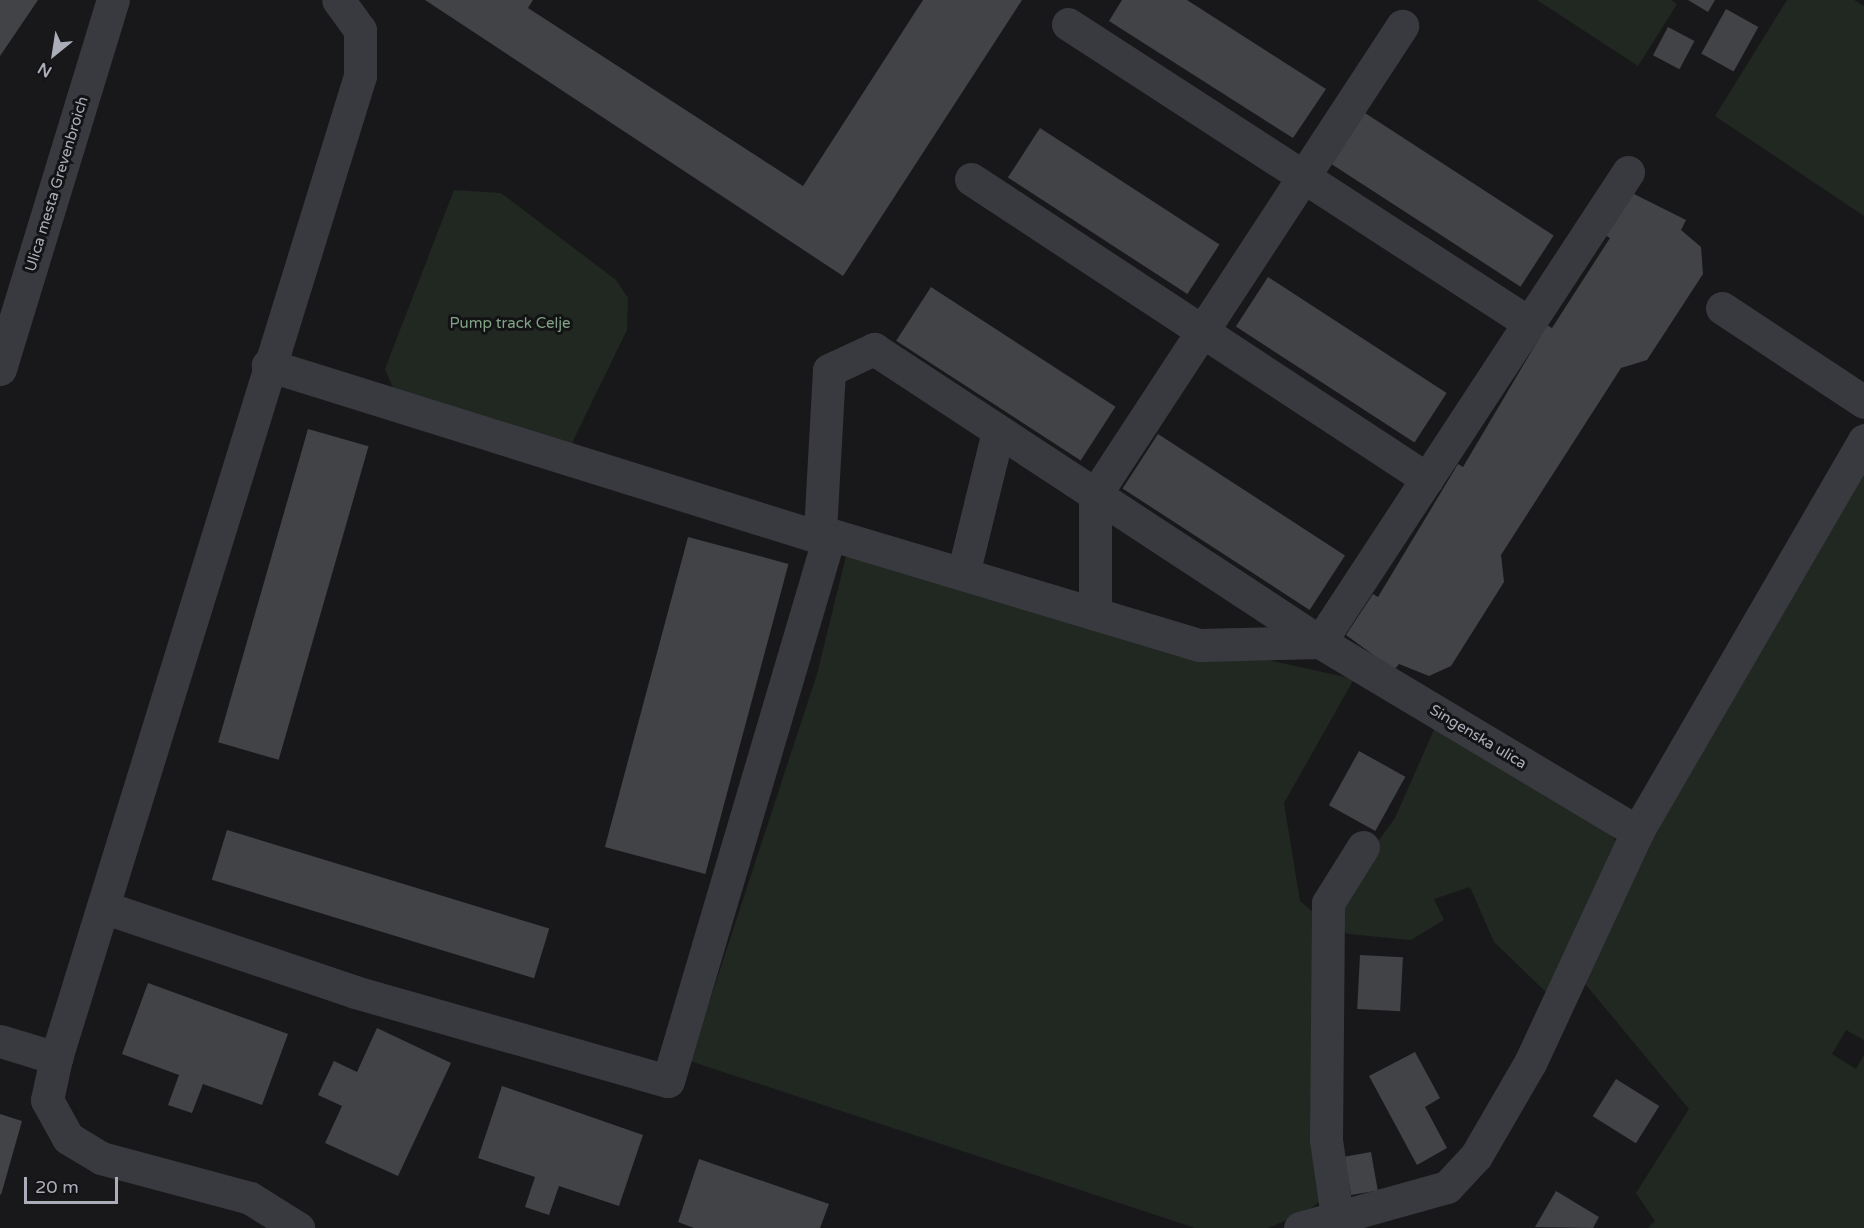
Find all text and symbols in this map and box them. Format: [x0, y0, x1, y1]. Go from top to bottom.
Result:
north arrow [24, 24, 84, 84]
text: N [34, 58, 56, 81]
street label: Ulica mesta Grevenbroich [22, 94, 92, 274]
park label: Pump track Celje [450, 315, 570, 333]
street label: Singenska ulica [1426, 701, 1530, 773]
scale bar [27, 1165, 122, 1203]
text: 20 m [35, 1176, 79, 1198]

